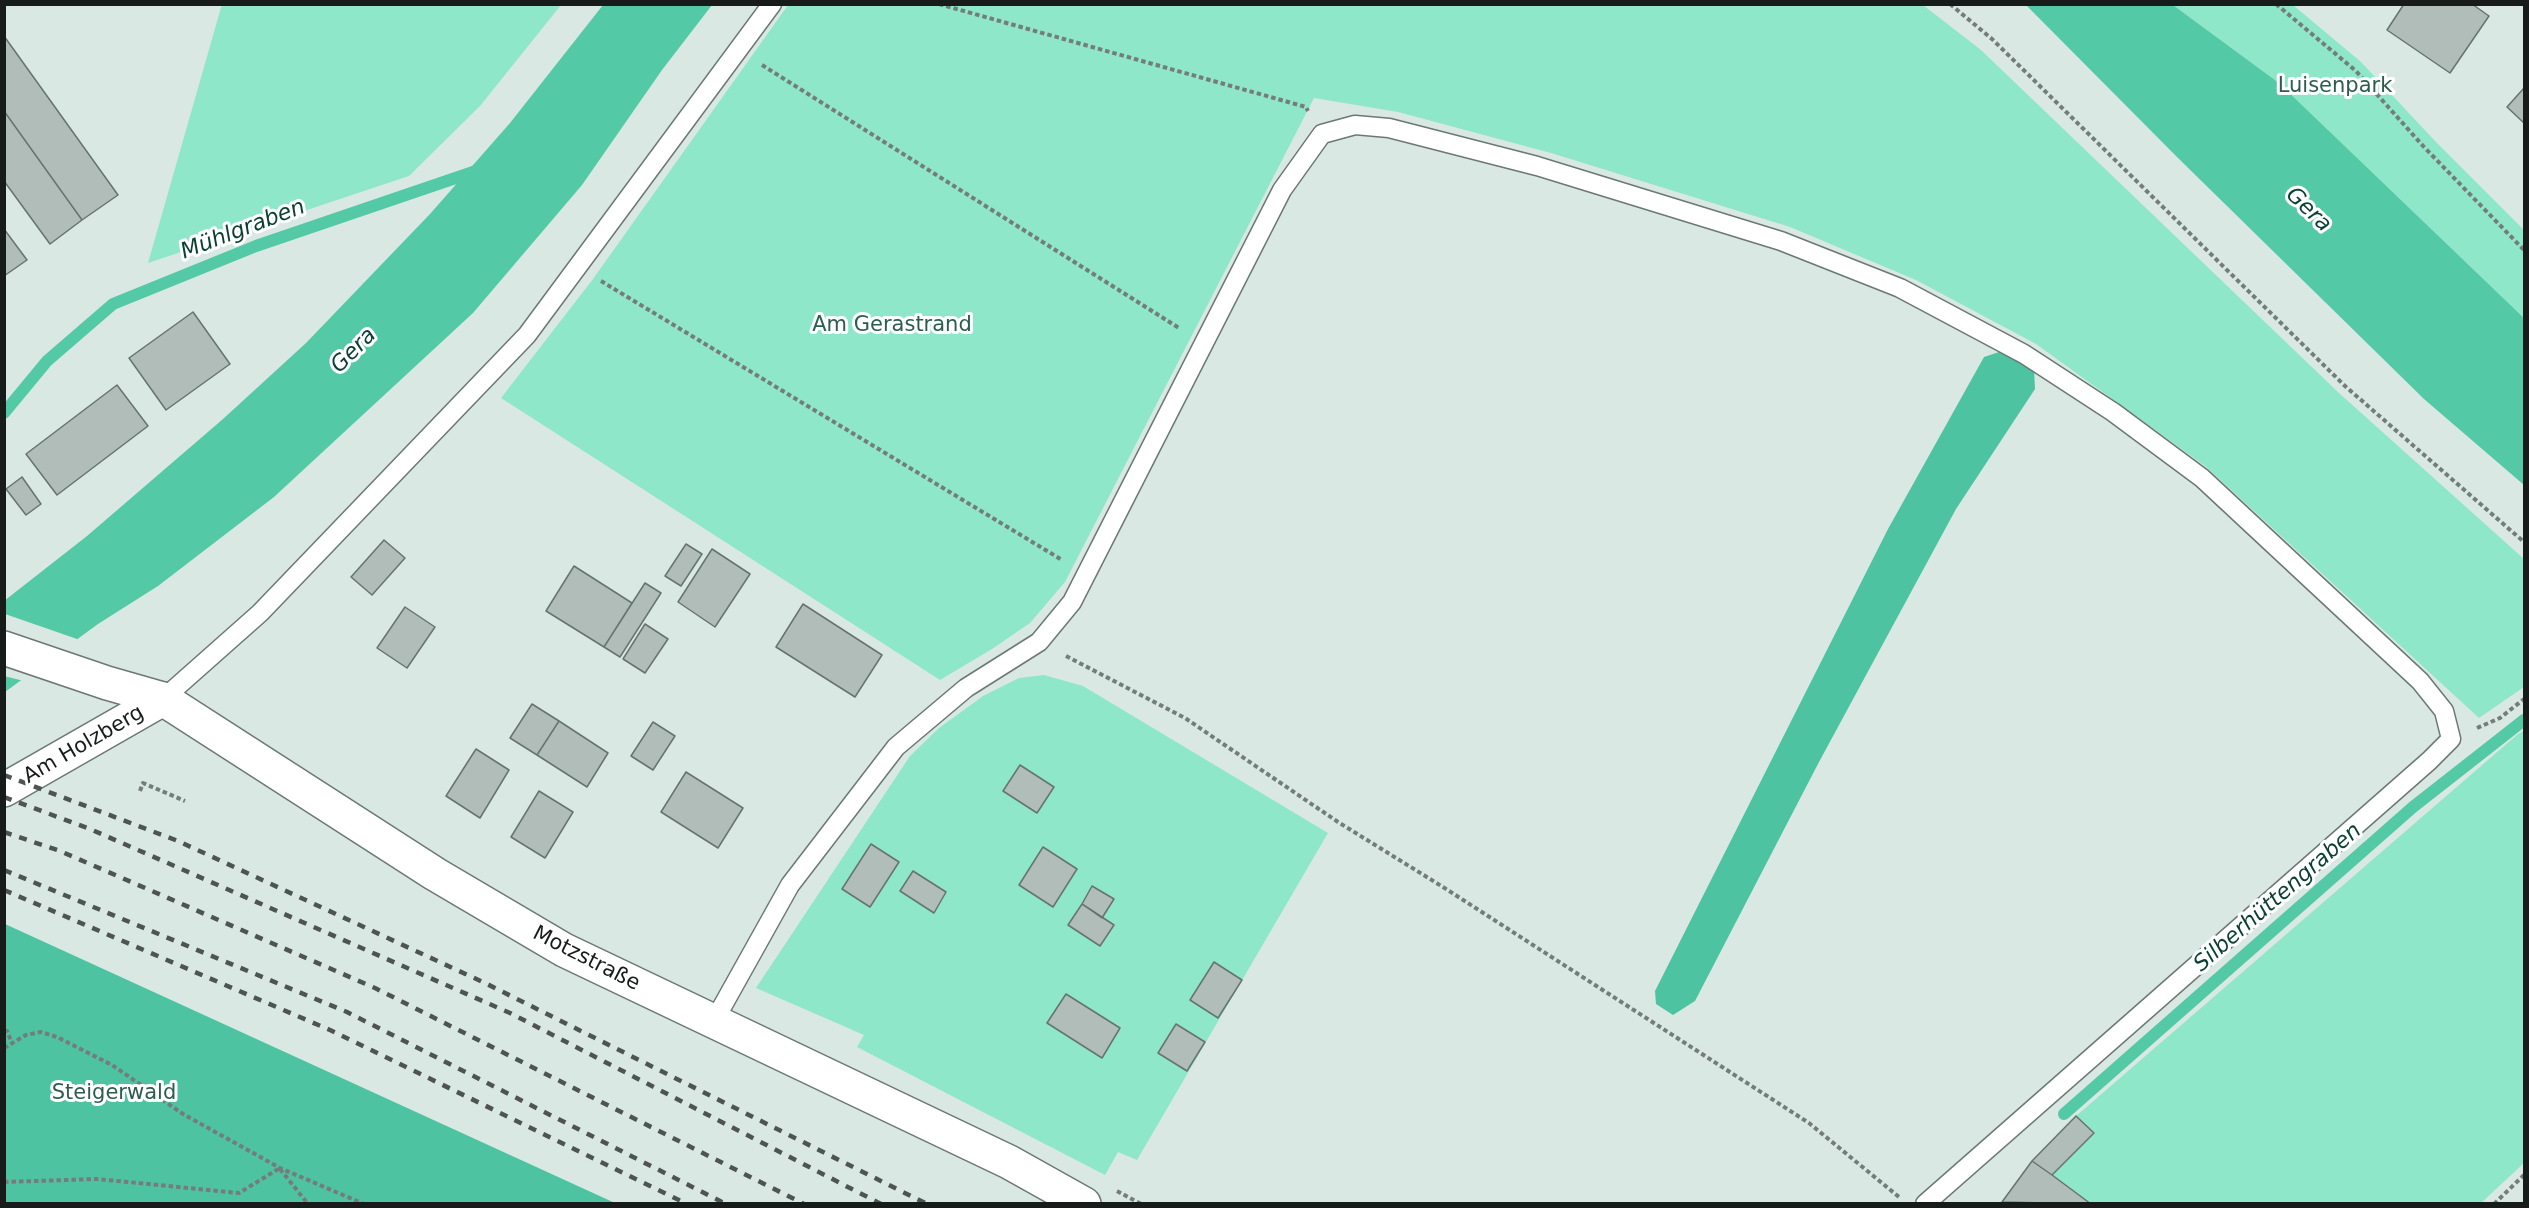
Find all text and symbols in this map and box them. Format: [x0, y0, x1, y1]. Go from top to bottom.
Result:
park label: Luisenpark [2278, 74, 2392, 100]
water label: Gera [2280, 182, 2336, 238]
water label: Mühlgraben [177, 194, 309, 266]
park label: Am Gerastrand [812, 313, 972, 339]
water label: Gera [326, 323, 382, 379]
street label: Am Holzberg [19, 700, 149, 790]
water label: Silberhüttengraben [2189, 818, 2367, 978]
street label: Motzstraße [528, 921, 644, 997]
park label: Steigerwald [52, 1081, 176, 1107]

